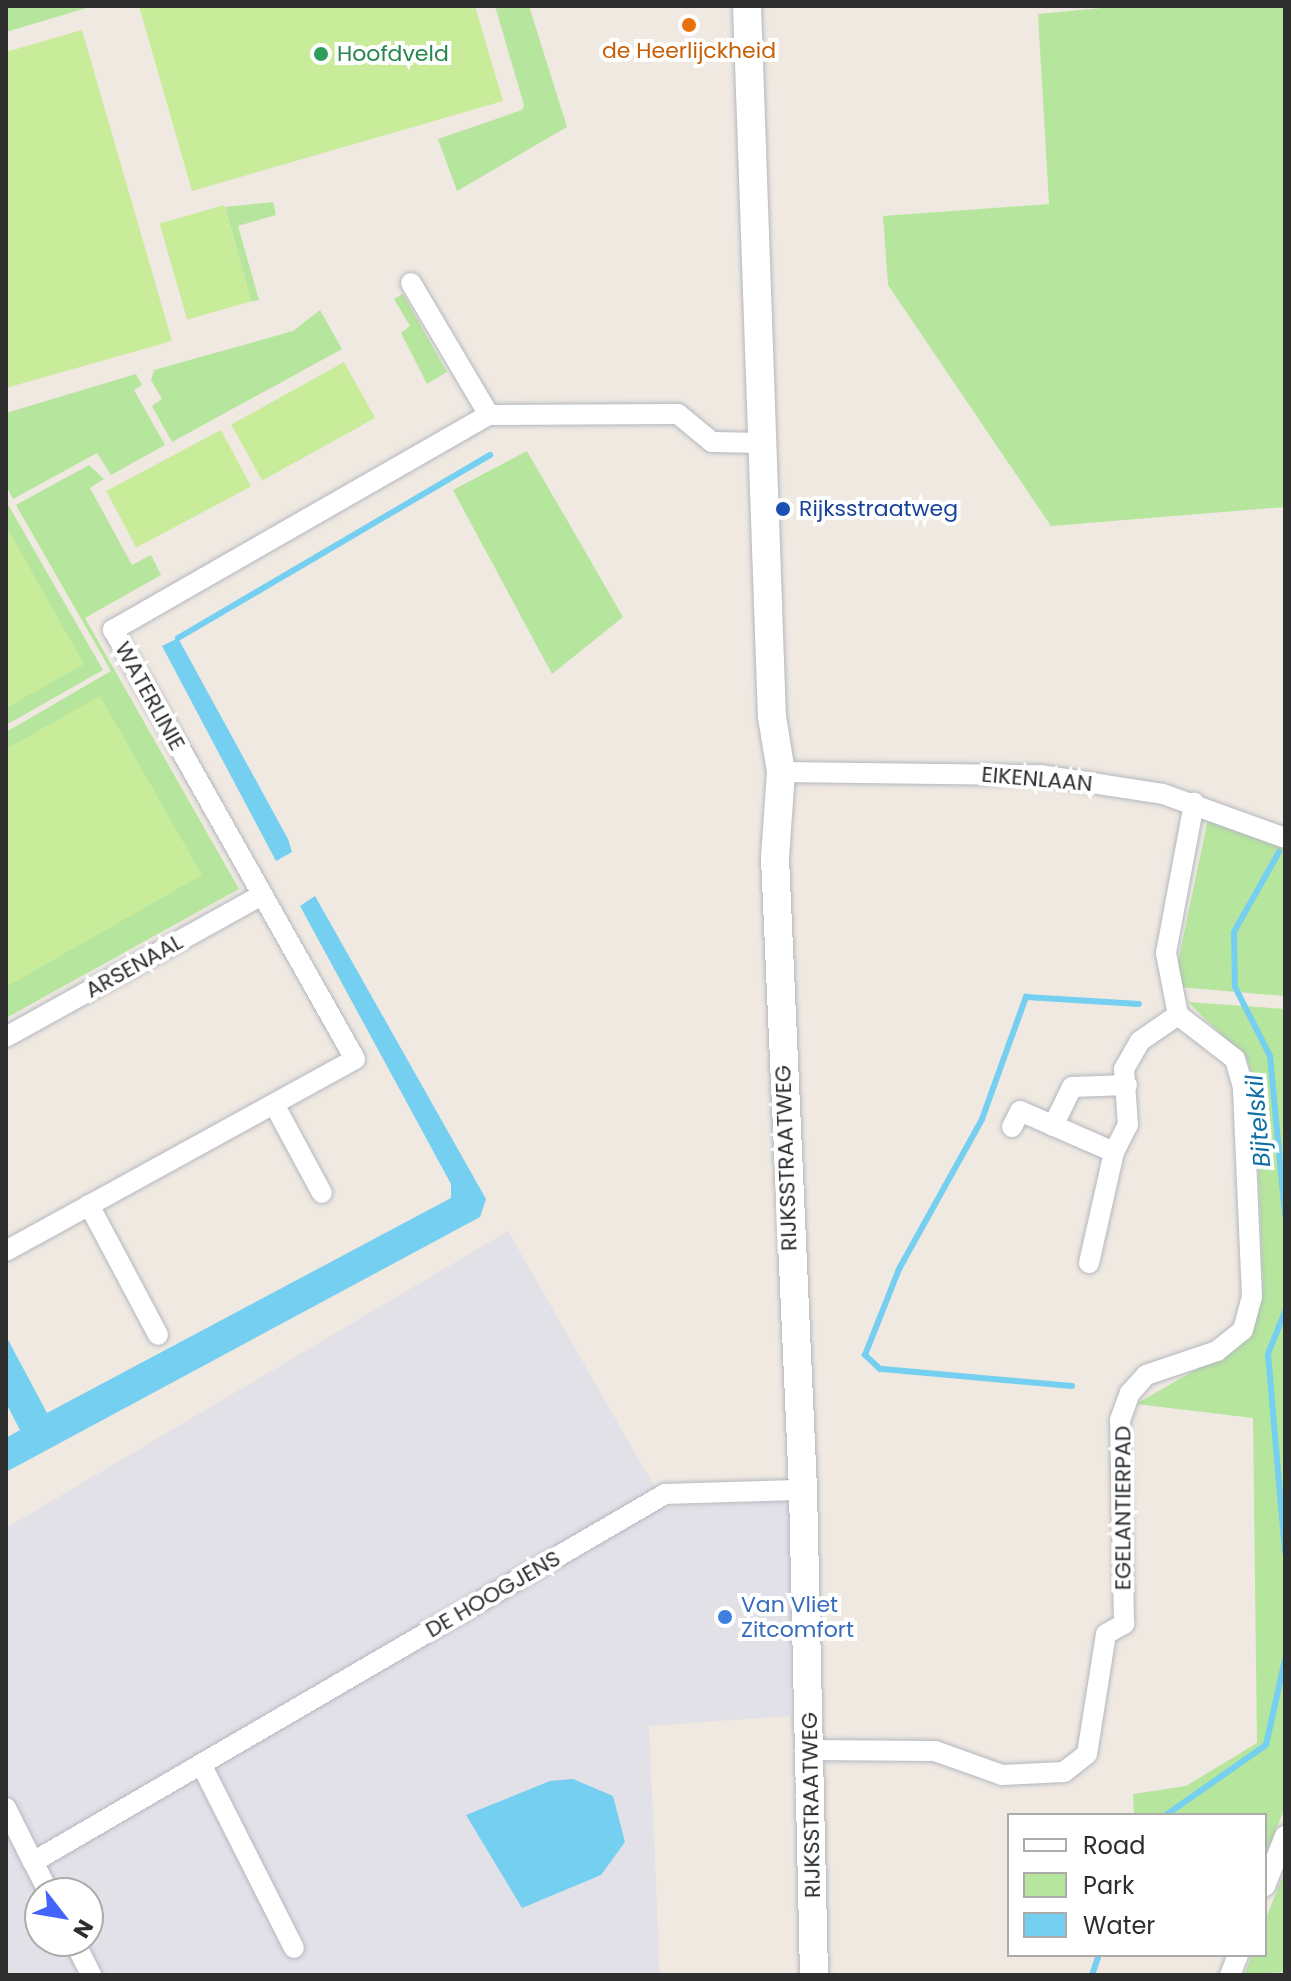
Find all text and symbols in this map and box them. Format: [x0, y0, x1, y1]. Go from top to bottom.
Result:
marker: de Heerlijckheid [680, 16, 698, 34]
place label: de Heerlijckheid [602, 38, 776, 64]
place label: Hoofdveld [337, 41, 449, 67]
marker: Hoofdveld [312, 45, 330, 63]
place label: Rijksstraatweg [799, 496, 958, 522]
marker: Rijksstraatweg [774, 500, 792, 518]
street label: WATERLINIE [109, 637, 191, 755]
street label: EIKENLAAN [980, 761, 1094, 797]
street label: ARSENAAL [81, 929, 187, 1003]
street label: RIJKSSTRAATWEG [770, 1065, 802, 1251]
water label: Bijtelskil [1240, 1074, 1276, 1168]
street label: EGELANTIERPAD [1110, 1426, 1136, 1590]
street label: DE HOOGJENS [421, 1545, 565, 1643]
place label: Van Vliet Zitcomfort [741, 1591, 854, 1642]
marker: Van Vliet Zitcomfort [716, 1608, 734, 1626]
street label: RIJKSSTRAATWEG [796, 1712, 826, 1898]
legend [1007, 1813, 1267, 1957]
text: Road [1083, 1829, 1145, 1862]
text: Park [1083, 1869, 1134, 1902]
north arrow [24, 1877, 104, 1957]
text: Water [1083, 1909, 1155, 1942]
text: N [66, 1914, 101, 1944]

